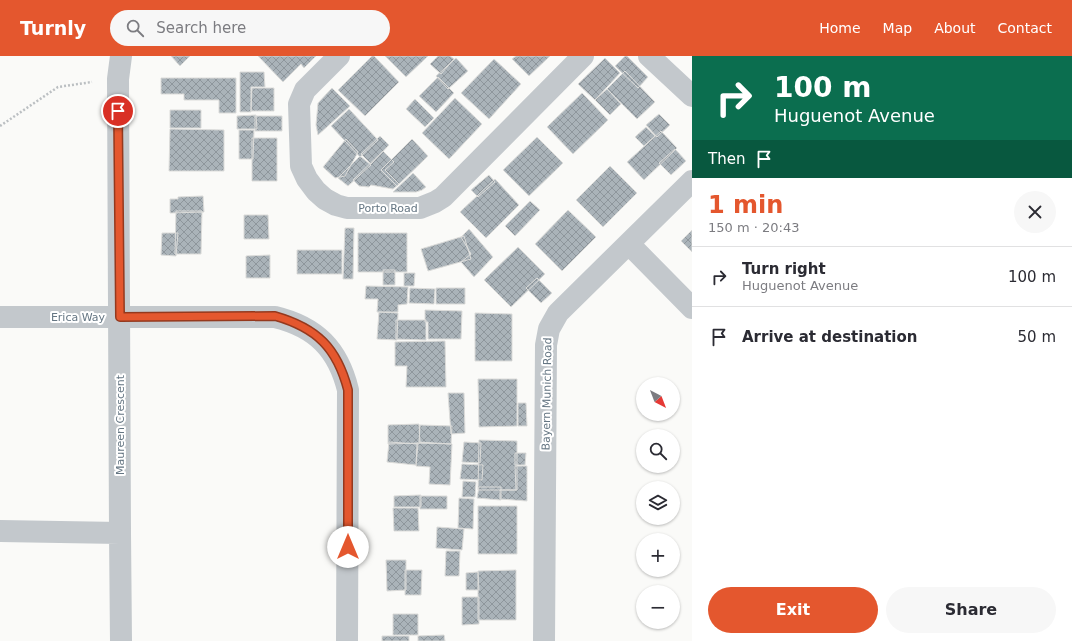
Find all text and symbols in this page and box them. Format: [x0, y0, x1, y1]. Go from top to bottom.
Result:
search box [110, 10, 390, 46]
text: Turnly [20, 17, 86, 39]
icon: search [124, 17, 146, 39]
text: Search here [156, 19, 246, 37]
text: Home [819, 20, 861, 36]
text: Map [883, 20, 912, 36]
text: About [934, 20, 976, 36]
text: Contact [998, 20, 1052, 36]
text: 100 m [774, 71, 871, 104]
icon: right [708, 72, 760, 124]
pin [101, 94, 135, 128]
icon: arrive [107, 100, 129, 122]
text: Huguenot Avenue [774, 105, 935, 126]
icon: arrive [753, 148, 775, 170]
text: Then [708, 150, 745, 168]
text: 1 min [708, 191, 783, 219]
button: close [1014, 191, 1056, 233]
street label: Porto Road [358, 202, 418, 215]
text: 150 m · 20:43 [708, 220, 799, 235]
text: Turn right [742, 260, 826, 278]
icon: right [708, 266, 730, 288]
text: 100 m [1008, 268, 1056, 286]
text: Huguenot Avenue [742, 278, 858, 293]
street label: Erica Way [51, 311, 106, 324]
icon: arrive [708, 326, 730, 348]
text: Arrive at destination [742, 328, 917, 346]
text: 50 m [1018, 328, 1056, 346]
street label: Bayern Munich Road [540, 337, 554, 451]
street label: Maureen Crescent [114, 374, 127, 475]
north arrow [636, 377, 680, 421]
map controls [636, 377, 680, 629]
button: search [636, 429, 680, 473]
button: layers [636, 481, 680, 525]
position arrow [327, 526, 369, 568]
button: + [636, 533, 680, 577]
button: − [636, 585, 680, 629]
button: Exit [708, 587, 878, 633]
button: Share [886, 587, 1056, 633]

